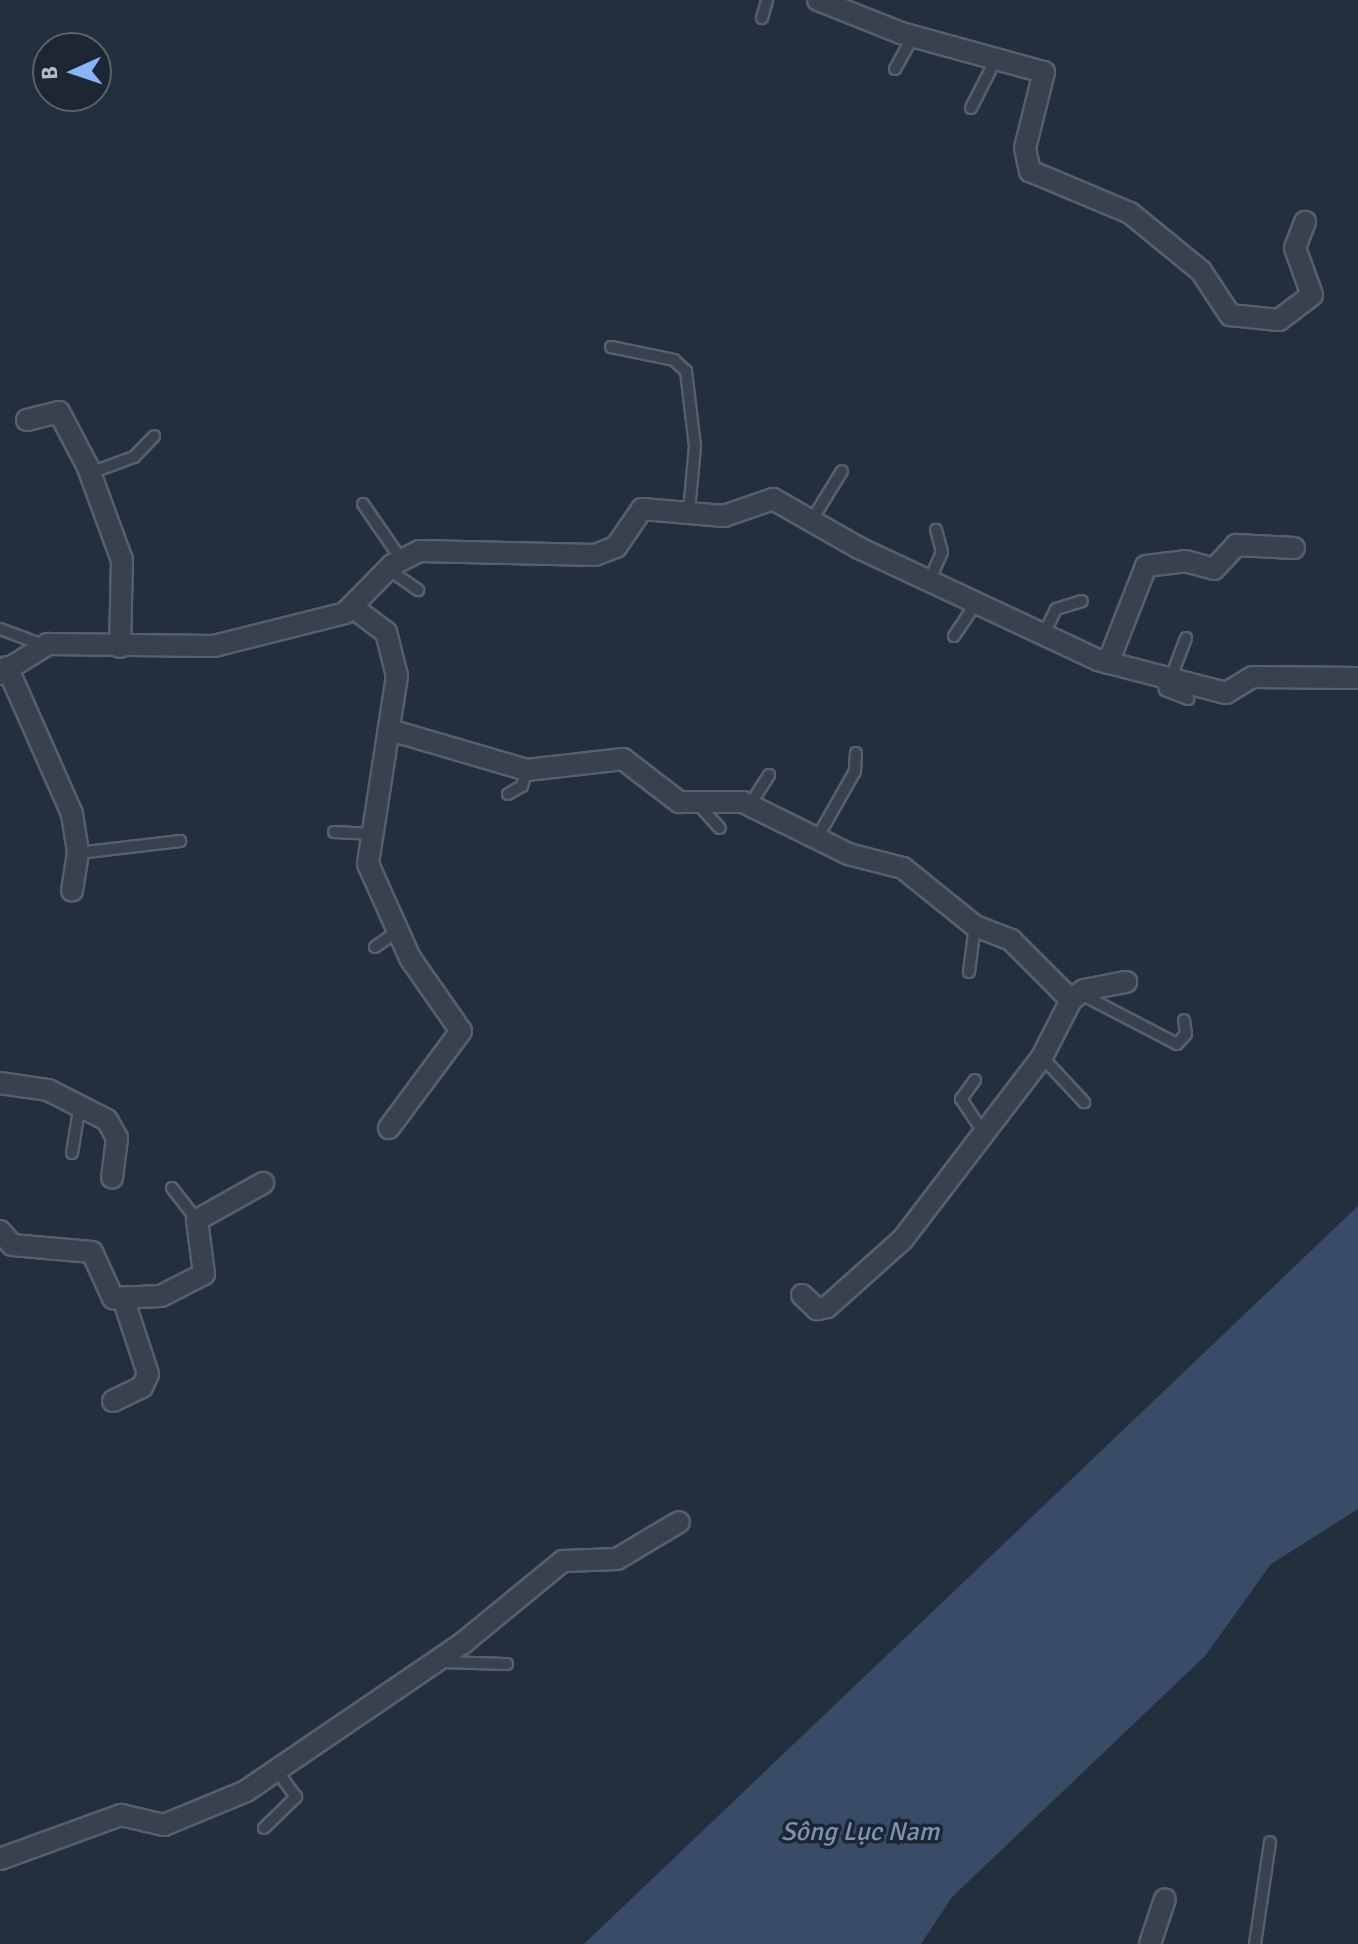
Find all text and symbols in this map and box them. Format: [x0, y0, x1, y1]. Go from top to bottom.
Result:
north arrow [32, 32, 112, 112]
text: B [36, 66, 63, 81]
water label: Sông Lục Nam [781, 1817, 939, 1849]

